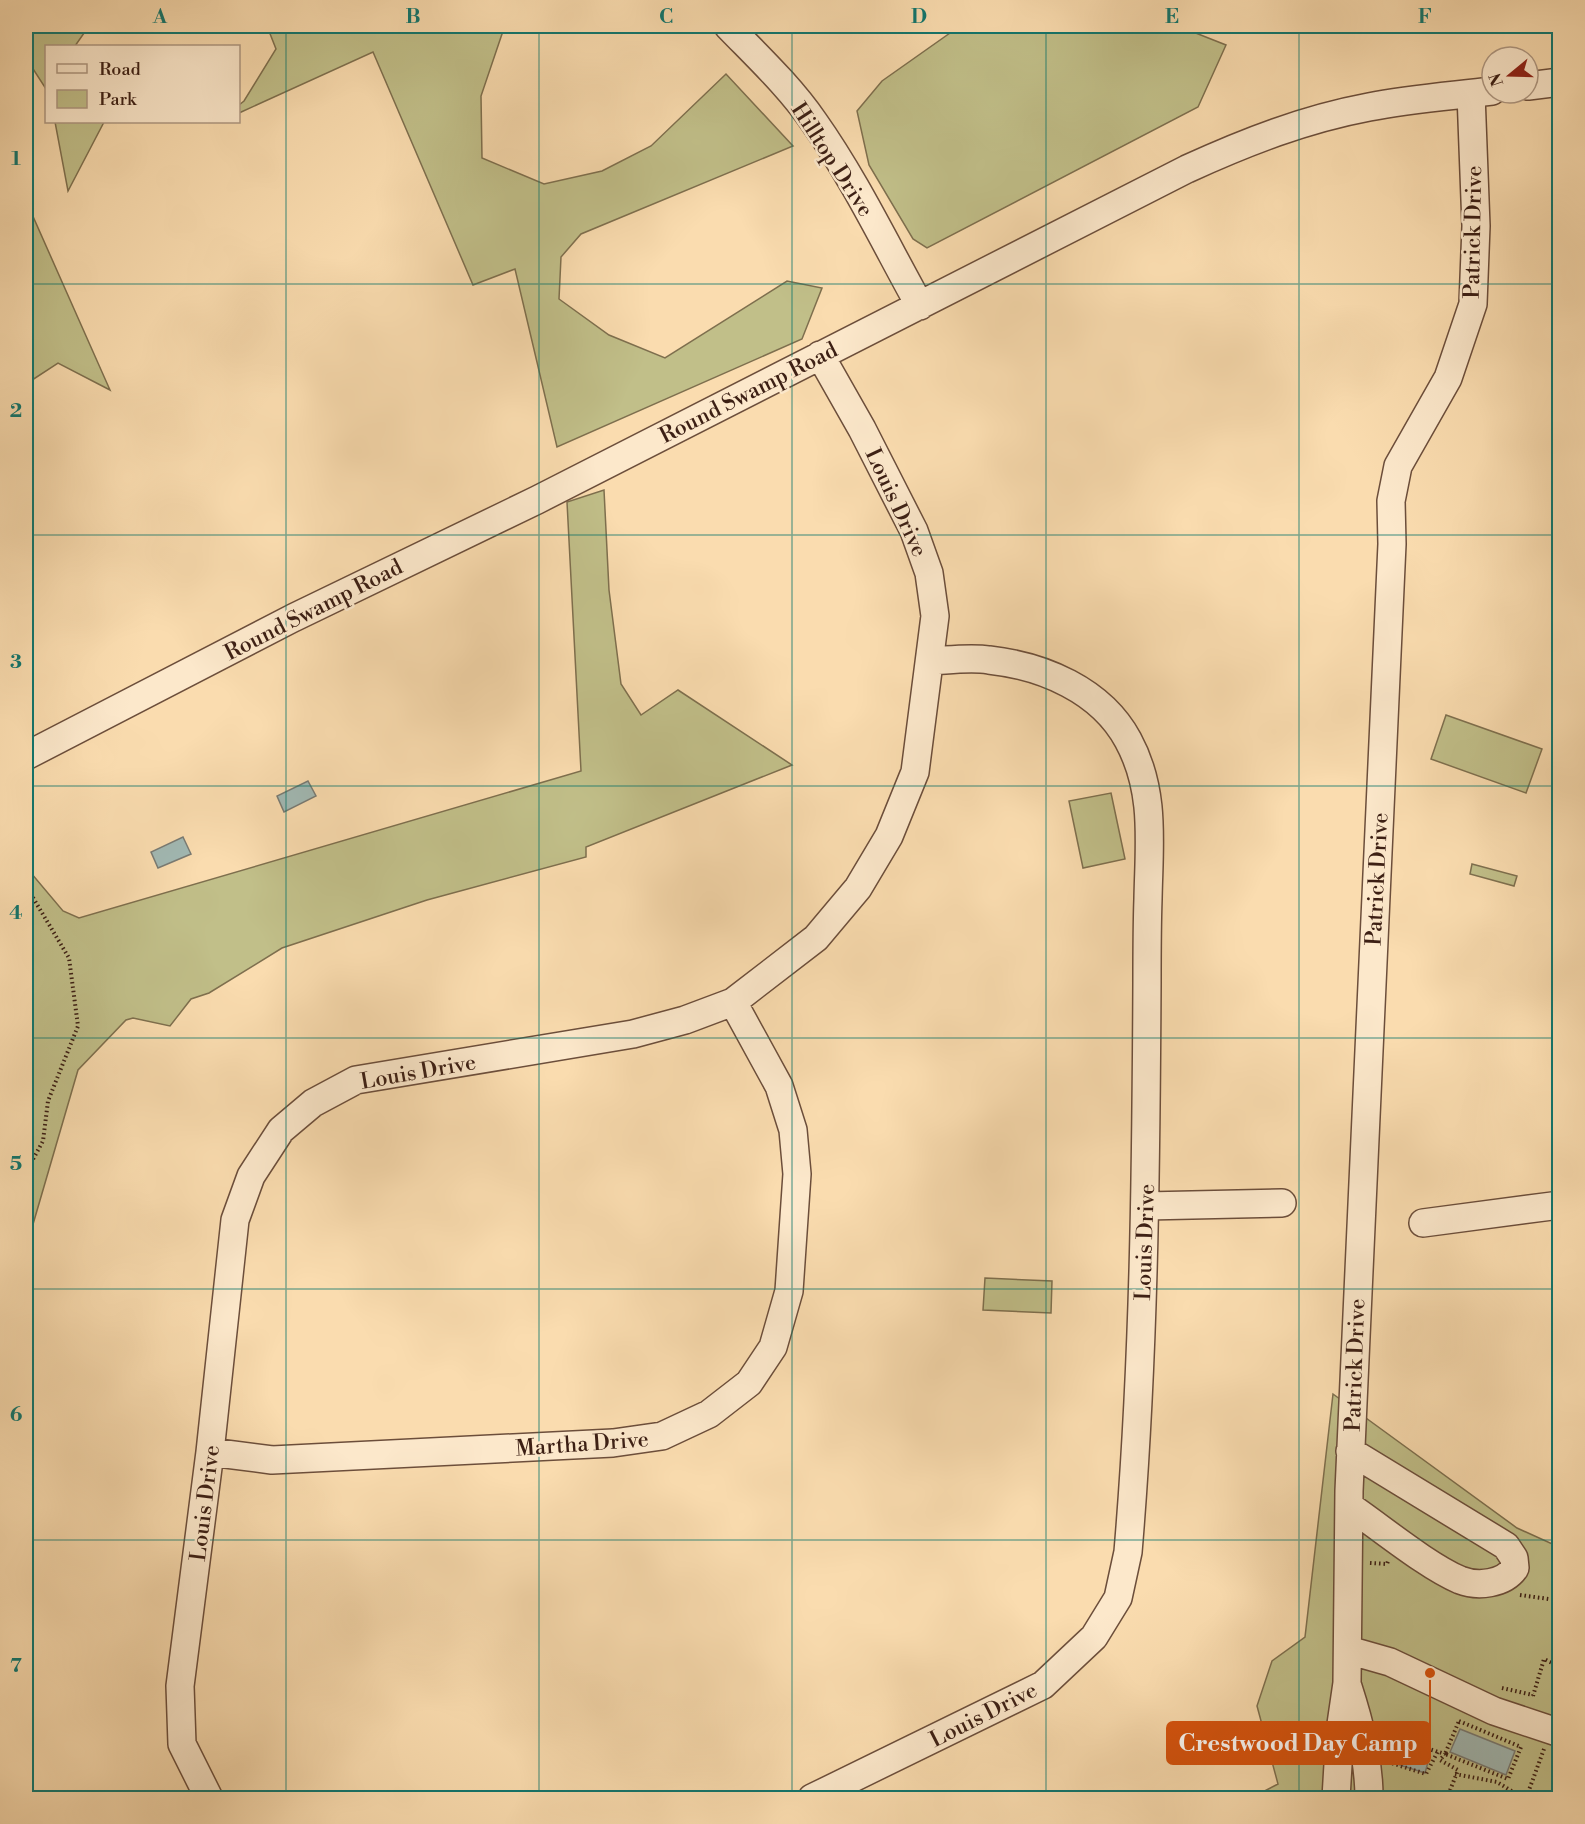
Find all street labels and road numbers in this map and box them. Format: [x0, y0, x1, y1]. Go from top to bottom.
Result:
street label: Hilltop Drive [785, 98, 879, 222]
street label: Patrick Drive [1459, 165, 1488, 299]
street label: Round Swamp Road [655, 337, 843, 450]
street label: Louis Drive [859, 444, 933, 561]
street label: Round Swamp Road [220, 554, 408, 667]
street label: Patrick Drive [1361, 812, 1394, 946]
street label: Louis Drive [358, 1049, 478, 1096]
street label: Louis Drive [1130, 1183, 1161, 1301]
street label: Patrick Drive [1340, 1298, 1371, 1432]
street label: Martha Drive [515, 1426, 650, 1463]
street label: Louis Drive [185, 1444, 226, 1563]
street label: Louis Drive [925, 1677, 1042, 1754]

